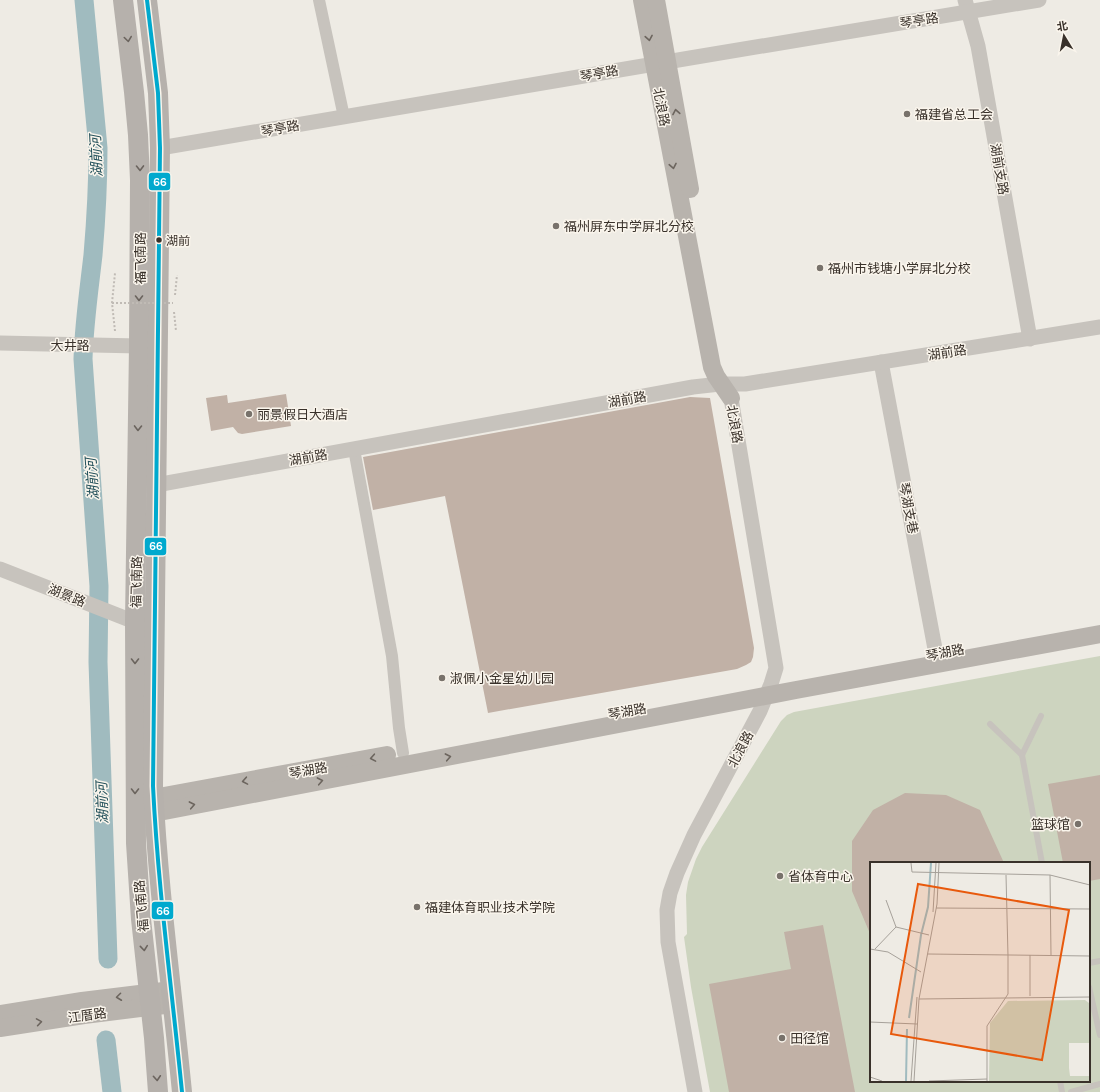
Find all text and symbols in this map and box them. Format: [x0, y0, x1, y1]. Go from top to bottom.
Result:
street label: 琴亭路 [899, 10, 940, 31]
north arrow [1044, 16, 1084, 56]
text: 北 [1056, 19, 1069, 34]
one-way arrow [644, 35, 652, 42]
one-way arrow [123, 36, 132, 42]
street label: 琴亭路 [579, 63, 620, 84]
street label: 北浪路 [650, 87, 673, 128]
place label: 福建省总工会 [915, 107, 993, 122]
one-way arrow [672, 109, 681, 115]
marker: 福建省总工会 [902, 109, 912, 119]
street label: 琴亭路 [260, 118, 301, 139]
water label: 湖前河 [87, 132, 105, 177]
street label: 湖前支路 [988, 142, 1011, 196]
one-way arrow [668, 163, 677, 169]
one-way arrow [136, 165, 144, 171]
line badge: 66 [148, 172, 171, 191]
text: 66 [153, 176, 167, 189]
place label: 福州屏东中学屏北分校 [564, 219, 694, 234]
marker: 福州屏东中学屏北分校 [551, 221, 561, 231]
street label: 福飞南路 [133, 232, 148, 284]
place label: 湖前 [166, 234, 190, 248]
marker: 湖前 [154, 235, 164, 245]
place label: 福州市钱塘小学屏北分校 [828, 261, 971, 276]
marker: 福州市钱塘小学屏北分校 [815, 263, 825, 273]
one-way arrow [135, 295, 143, 301]
street label: 大井路 [50, 338, 90, 353]
street label: 湖前路 [927, 342, 968, 363]
street label: 湖前路 [607, 389, 648, 410]
street label: 北浪路 [724, 404, 745, 445]
place label: 丽景假日大酒店 [257, 407, 348, 422]
marker: 丽景假日大酒店 [244, 409, 254, 419]
one-way arrow [134, 425, 142, 431]
street label: 湖前路 [288, 447, 329, 468]
water label: 湖前河 [82, 455, 101, 501]
street label: 琴湖支巷 [896, 481, 921, 535]
line badge: 66 [144, 537, 167, 556]
text: 66 [149, 540, 163, 553]
street label: 福飞南路 [129, 556, 144, 608]
street label: 湖景路 [46, 581, 88, 610]
street label: 琴湖路 [925, 641, 966, 664]
one-way arrow [131, 658, 139, 664]
place label: 淑佩小金星幼儿园 [450, 671, 554, 686]
marker: 淑佩小金星幼儿园 [437, 673, 447, 683]
street label: 琴湖路 [607, 701, 648, 722]
street label: 北浪路 [725, 728, 756, 770]
one-way arrow [370, 753, 376, 762]
one-way arrow [445, 753, 451, 761]
street label: 琴湖路 [288, 760, 329, 781]
one-way arrow [242, 777, 248, 785]
one-way arrow [317, 777, 323, 786]
water label: 湖前河 [93, 779, 111, 824]
one-way arrow [131, 788, 139, 794]
one-way arrow [189, 802, 195, 810]
place label: 篮球馆 [1031, 817, 1070, 832]
marker: 篮球馆 [1073, 819, 1083, 829]
inset map [870, 862, 1090, 1082]
place label: 省体育中心 [788, 869, 853, 884]
marker: 省体育中心 [775, 871, 785, 881]
street label: 福飞南路 [132, 879, 151, 933]
place label: 福建体育职业技术学院 [425, 900, 555, 915]
line badge: 66 [151, 901, 174, 920]
marker: 福建体育职业技术学院 [412, 902, 422, 912]
text: 66 [156, 905, 170, 918]
one-way arrow [140, 945, 149, 951]
one-way arrow [116, 992, 122, 1001]
street label: 江厝路 [67, 1005, 107, 1026]
one-way arrow [35, 1018, 42, 1027]
place label: 田径馆 [790, 1031, 829, 1046]
marker: 田径馆 [777, 1033, 787, 1043]
one-way arrow [152, 1075, 161, 1081]

